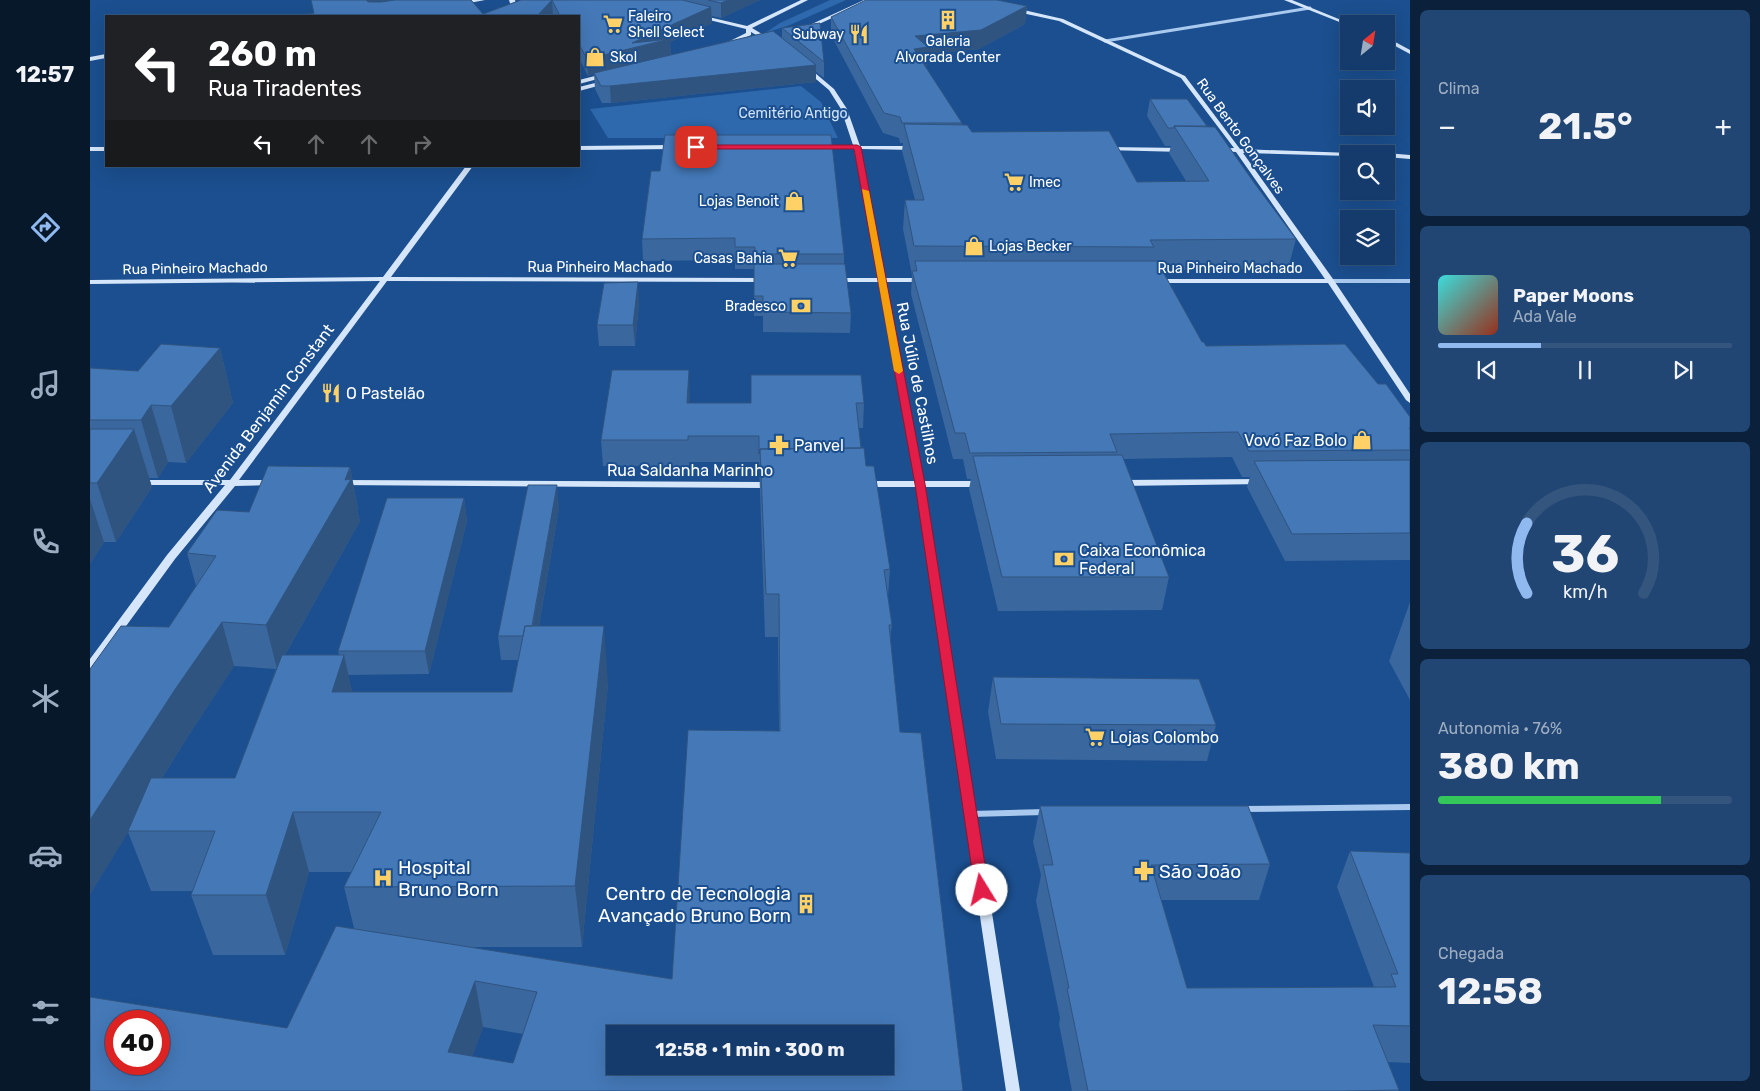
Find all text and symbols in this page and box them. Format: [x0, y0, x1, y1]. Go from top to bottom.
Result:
place label: Faleiro Shell Select [628, 8, 705, 41]
building icon: Galeria Alvorada Center [937, 9, 959, 31]
supermarket icon: Faleiro Shell Select [602, 13, 624, 35]
north arrow [1340, 15, 1395, 70]
map controls [1340, 15, 1395, 265]
restaurant icon: Subway [848, 23, 870, 45]
place label: Subway [792, 26, 844, 43]
text: 260 m [208, 33, 317, 75]
place label: Galeria Alvorada Center [896, 33, 1001, 66]
icon: left [125, 35, 190, 100]
shop icon: Skol [584, 46, 606, 68]
place label: Skol [610, 49, 637, 66]
text: 12:57 [16, 61, 74, 88]
text: Rua Tiradentes [208, 75, 362, 102]
street label: Rua Bento Gonçalves [1193, 75, 1288, 197]
text: Clima [1438, 79, 1479, 98]
button: sound [1340, 80, 1395, 135]
text: 21.5° [1538, 103, 1633, 149]
park label: Cemitério Antigo [738, 105, 848, 122]
text: − [1438, 110, 1456, 143]
text: + [1715, 110, 1732, 143]
pin [675, 126, 717, 168]
icon: left [249, 130, 277, 158]
icon: ahead [302, 130, 330, 158]
icon: ahead [355, 130, 383, 158]
icon: right [408, 130, 436, 158]
icon: arrive [682, 133, 710, 161]
button: search [1340, 145, 1395, 200]
supermarket icon: Imec [1003, 171, 1025, 193]
place label: Imec [1029, 174, 1061, 191]
shop icon: Lojas Benoit [783, 190, 805, 212]
place label: Lojas Benoit [699, 193, 780, 210]
icon: directions [28, 210, 63, 245]
button: layers [1340, 210, 1395, 265]
shop icon: Lojas Becker [963, 235, 985, 257]
place label: Lojas Becker [989, 238, 1072, 255]
supermarket icon: Casas Bahia [777, 247, 799, 269]
place label: Casas Bahia [694, 250, 773, 267]
street label: Rua Pinheiro Machado [122, 259, 268, 278]
street label: Rua Pinheiro Machado [527, 259, 673, 276]
street label: Rua Pinheiro Machado [1157, 260, 1303, 277]
text: Paper Moons [1513, 284, 1634, 307]
bank icon: Bradesco [790, 295, 812, 317]
place label: Bradesco [725, 298, 786, 315]
street label: Rua Júlio de Castilhos [892, 300, 943, 466]
text: Ada Vale [1513, 307, 1577, 326]
street label: Avenida Benjamin Constant [199, 320, 338, 496]
icon: previous [1473, 356, 1501, 384]
icon: pause [1571, 356, 1599, 384]
icon: next [1669, 356, 1697, 384]
icon: music [28, 367, 63, 402]
restaurant icon: O Pastelão [320, 382, 342, 404]
place label: O Pastelão [346, 384, 425, 403]
shop icon: Vovó Faz Bolo [1351, 429, 1373, 451]
place label: Vovó Faz Bolo [1244, 431, 1347, 450]
pharmacy icon: Panvel [768, 434, 790, 456]
place label: Panvel [794, 436, 844, 455]
street label: Rua Saldanha Marinho [607, 461, 773, 480]
text: 36 [1551, 523, 1619, 585]
icon: phone [28, 524, 63, 559]
place label: Caixa Econômica Federal [1079, 541, 1206, 578]
bank icon: Caixa Econômica Federal [1053, 548, 1075, 570]
text: km/h [1563, 581, 1607, 602]
icon: climate [28, 681, 63, 716]
text: Autonomia · 76% [1438, 719, 1562, 738]
supermarket icon: Lojas Colombo [1084, 726, 1106, 748]
place label: Lojas Colombo [1110, 728, 1219, 747]
text: 380 km [1438, 743, 1580, 789]
icon: car [28, 838, 63, 873]
place label: Hospital Bruno Born [398, 856, 499, 901]
pharmacy icon: São João [1133, 860, 1155, 882]
place label: São João [1159, 860, 1241, 883]
position arrow [955, 863, 1007, 915]
hospital icon: Hospital Bruno Born [372, 867, 394, 889]
place label: Centro de Tecnologia Avançado Bruno Born [598, 882, 791, 927]
building icon: Centro de Tecnologia Avançado Bruno Born [795, 893, 817, 915]
text: Chegada [1438, 944, 1504, 963]
text: 12:58 [1438, 968, 1543, 1014]
icon: filters [28, 995, 63, 1030]
speed limit sign: 40 [105, 1010, 170, 1075]
text: 12:58 · 1 min · 300 m [655, 1038, 845, 1061]

